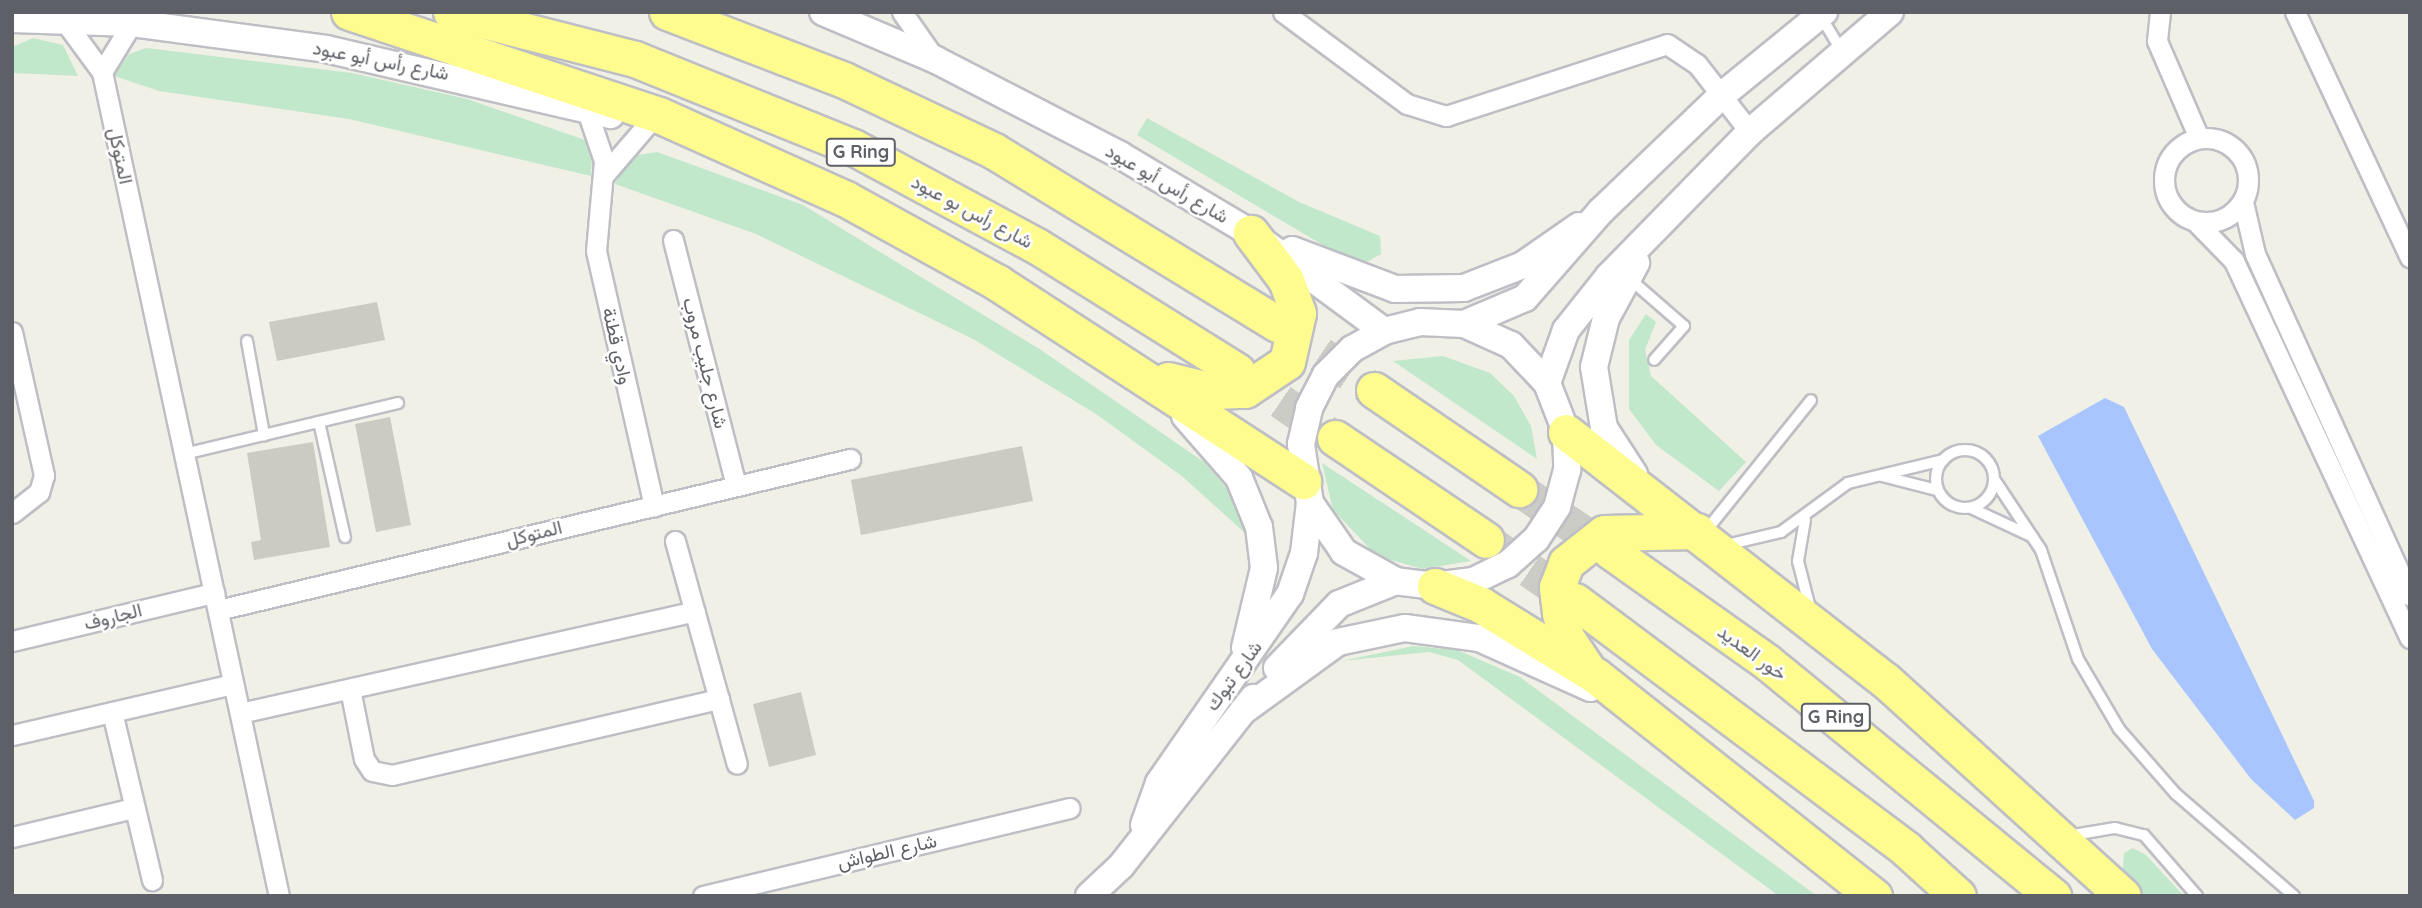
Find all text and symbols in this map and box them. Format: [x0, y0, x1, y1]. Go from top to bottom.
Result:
street label: شارع رأس أبو عبود [311, 37, 451, 85]
street label: المتوكل [103, 126, 137, 186]
road number: G Ring [824, 138, 898, 167]
street label: شارع رأس أبو عبود [1101, 140, 1233, 228]
street label: شارع رأس بو عبود [908, 170, 1036, 254]
street label: شارع جليب مروب [678, 295, 732, 431]
street label: وادي قطنة [597, 305, 637, 387]
street label: المتوكل [503, 516, 565, 552]
street label: الجاروف [82, 599, 144, 635]
street label: خور العديد [1713, 620, 1791, 686]
street label: شارع تبوك [1201, 637, 1267, 715]
road number: G Ring [1799, 702, 1873, 732]
street label: شارع الطواش [835, 829, 939, 875]

